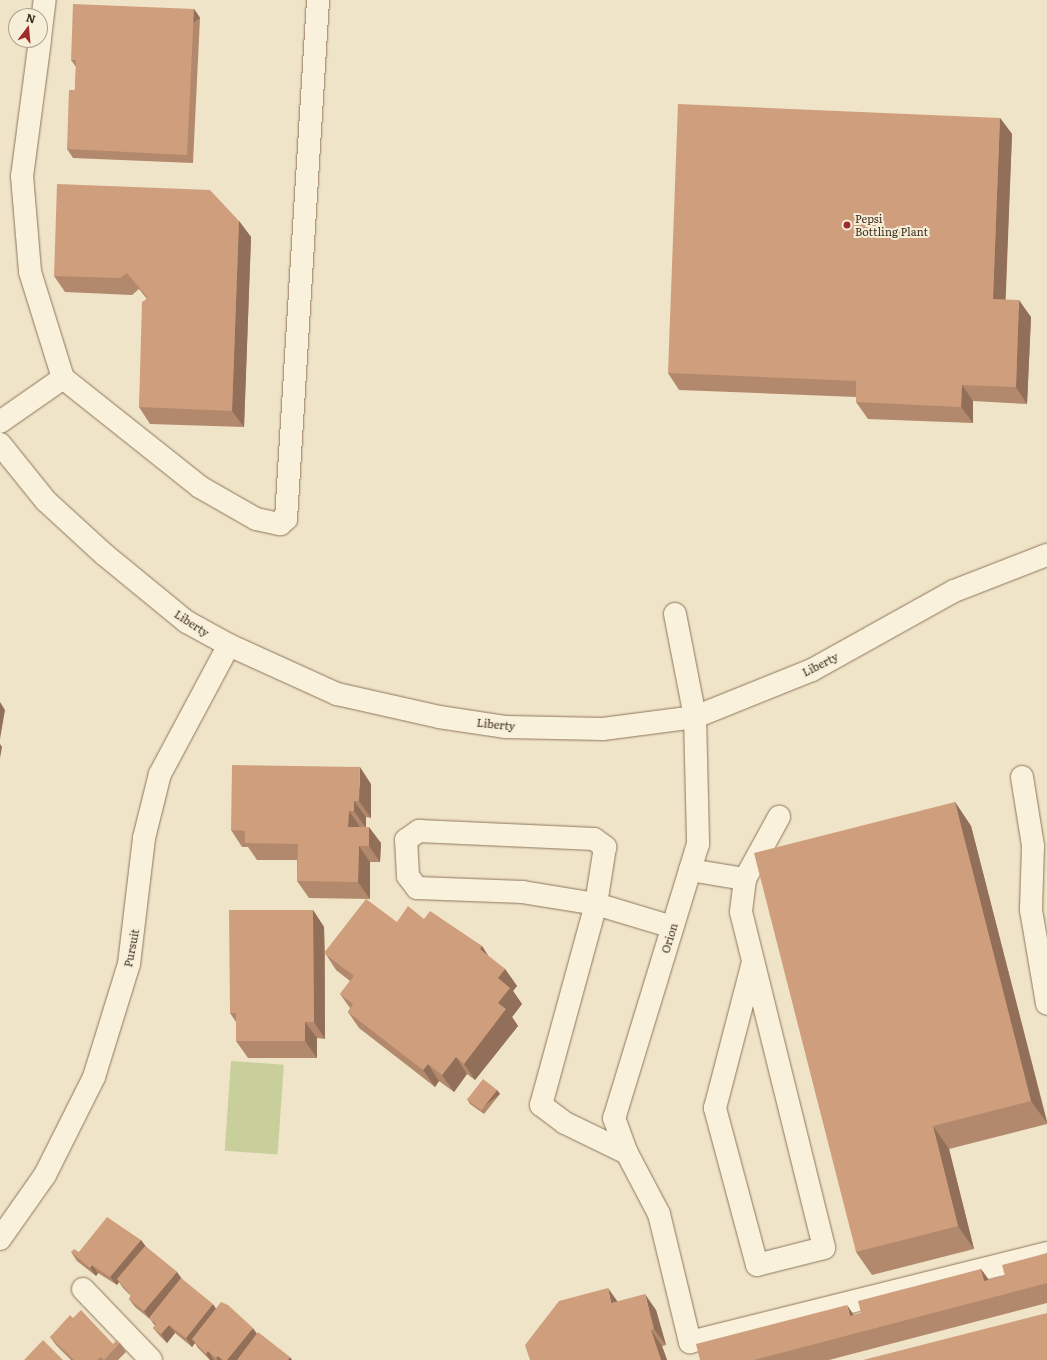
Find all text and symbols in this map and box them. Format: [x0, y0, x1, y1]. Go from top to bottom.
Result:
north arrow [8, 8, 48, 48]
text: N [24, 8, 38, 26]
place label: Pepsi Bottling Plant [855, 212, 928, 238]
marker: Pepsi Bottling Plant [842, 220, 852, 230]
street label: Liberty [172, 607, 212, 639]
street label: Liberty [800, 649, 840, 679]
street label: Liberty [476, 715, 516, 733]
street label: Orion [658, 921, 680, 955]
street label: Pursuit [121, 928, 141, 968]

